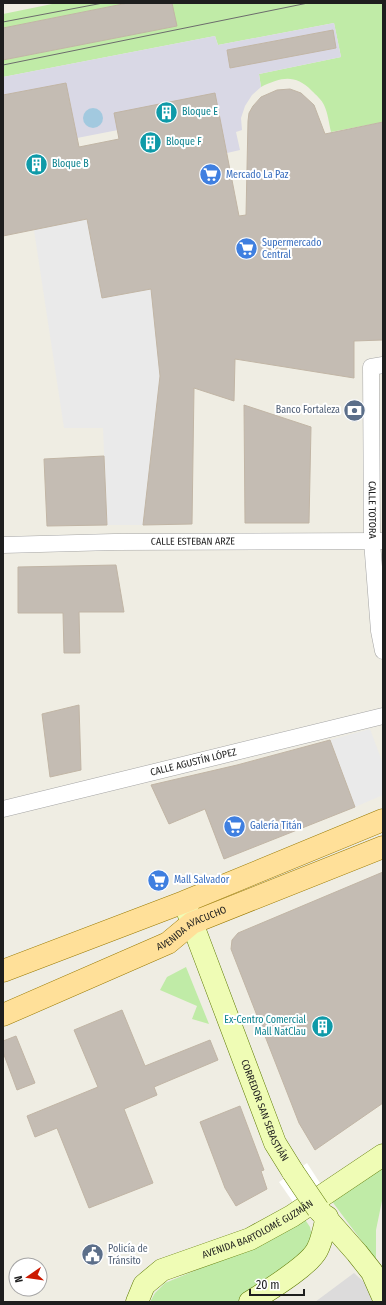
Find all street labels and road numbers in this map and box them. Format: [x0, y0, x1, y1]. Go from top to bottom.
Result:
street label: CALLE TOTORA [366, 481, 378, 539]
street label: CALLE ESTEBAN ARZE [151, 536, 235, 548]
street label: CALLE AGUSTÍN LÓPEZ [149, 746, 238, 779]
street label: AVENIDA AYACUCHO [155, 904, 228, 953]
street label: CORREDOR SAN SEBASTIÁN [238, 1058, 291, 1163]
street label: AVENIDA BARTOLOMÉ GUZMÁN [201, 1198, 315, 1261]

